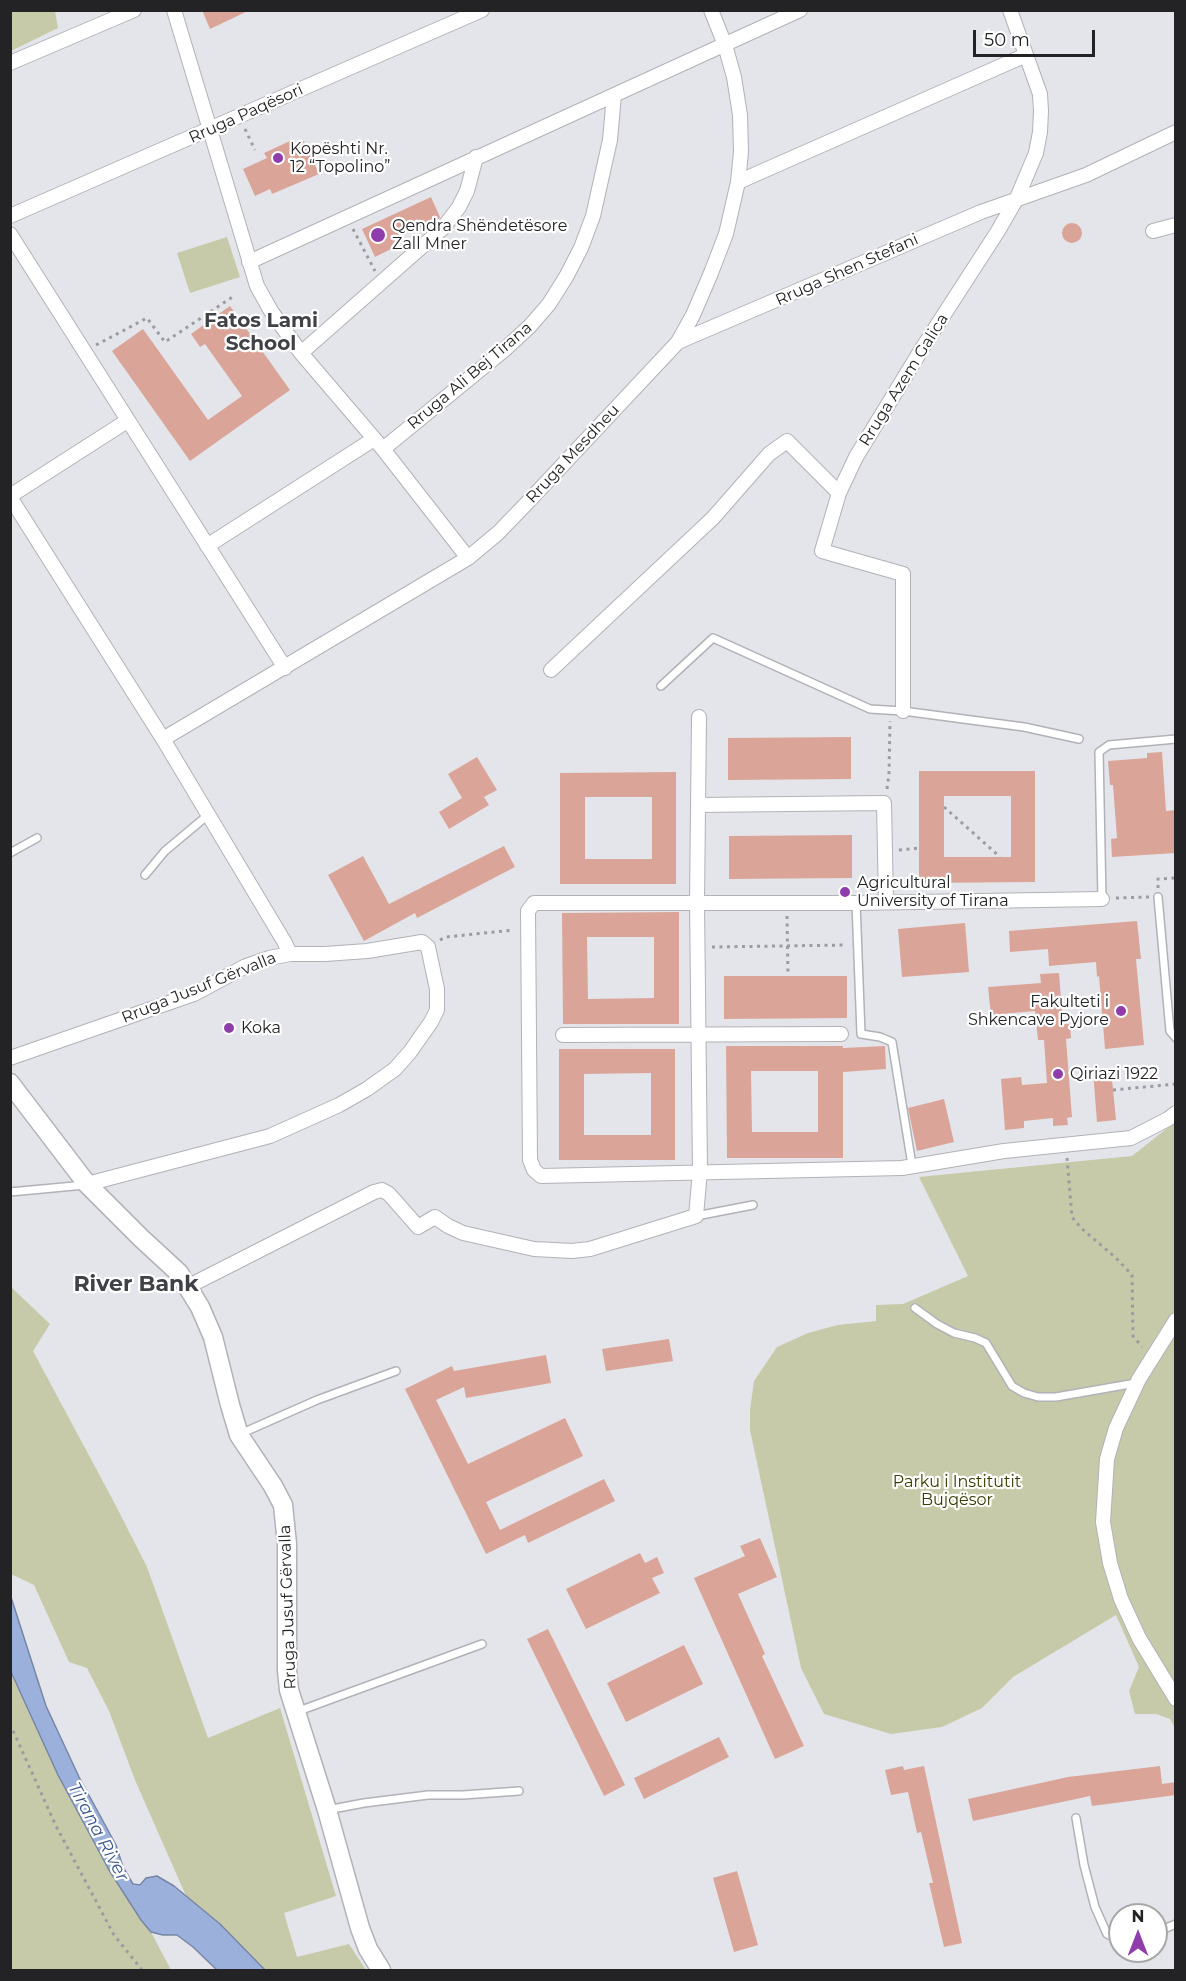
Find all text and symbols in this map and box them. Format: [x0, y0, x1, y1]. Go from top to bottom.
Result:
scale bar [976, 18, 1098, 56]
text: 50 m [984, 29, 1030, 51]
street label: Rruga Paqësori [186, 80, 306, 148]
place label: Kopështi Nr. 12 “Topolino” [290, 139, 390, 177]
marker: Kopështi Nr. 12 “Topolino” [271, 151, 285, 165]
place label: Qendra Shëndetësore Zall Mner [392, 216, 567, 254]
marker: Qendra Shëndetësore Zall Mner [369, 226, 387, 244]
street label: Rruga Shen Stefani [773, 230, 921, 310]
district label: Fatos Lami School [204, 309, 318, 356]
street label: Rruga Azem Galica [855, 310, 953, 450]
street label: Rruga Ali Bej Tirana [404, 318, 536, 434]
street label: Rruga Mesdheu [522, 401, 624, 507]
place label: Agricultural University of Tirana [857, 873, 1009, 911]
marker: Agricultural University of Tirana [838, 885, 852, 899]
street label: Rruga Jusuf Gërvalla [119, 948, 279, 1028]
place label: Fakulteti i Shkencave Pyjore [968, 992, 1109, 1030]
marker: Fakulteti i Shkencave Pyjore [1114, 1004, 1128, 1018]
place label: Koka [241, 1018, 281, 1038]
marker: Koka [222, 1021, 236, 1035]
place label: Qiriazi 1922 [1070, 1064, 1158, 1084]
marker: Qiriazi 1922 [1051, 1067, 1065, 1081]
district label: River Bank [73, 1272, 199, 1298]
park label: Parku i Institutit Bujqësor [893, 1472, 1021, 1510]
street label: Rruga Jusuf Gërvalla [276, 1524, 300, 1690]
water label: Tirana River [63, 1779, 133, 1885]
north arrow [1108, 1903, 1168, 1963]
text: N [1132, 1907, 1144, 1926]

